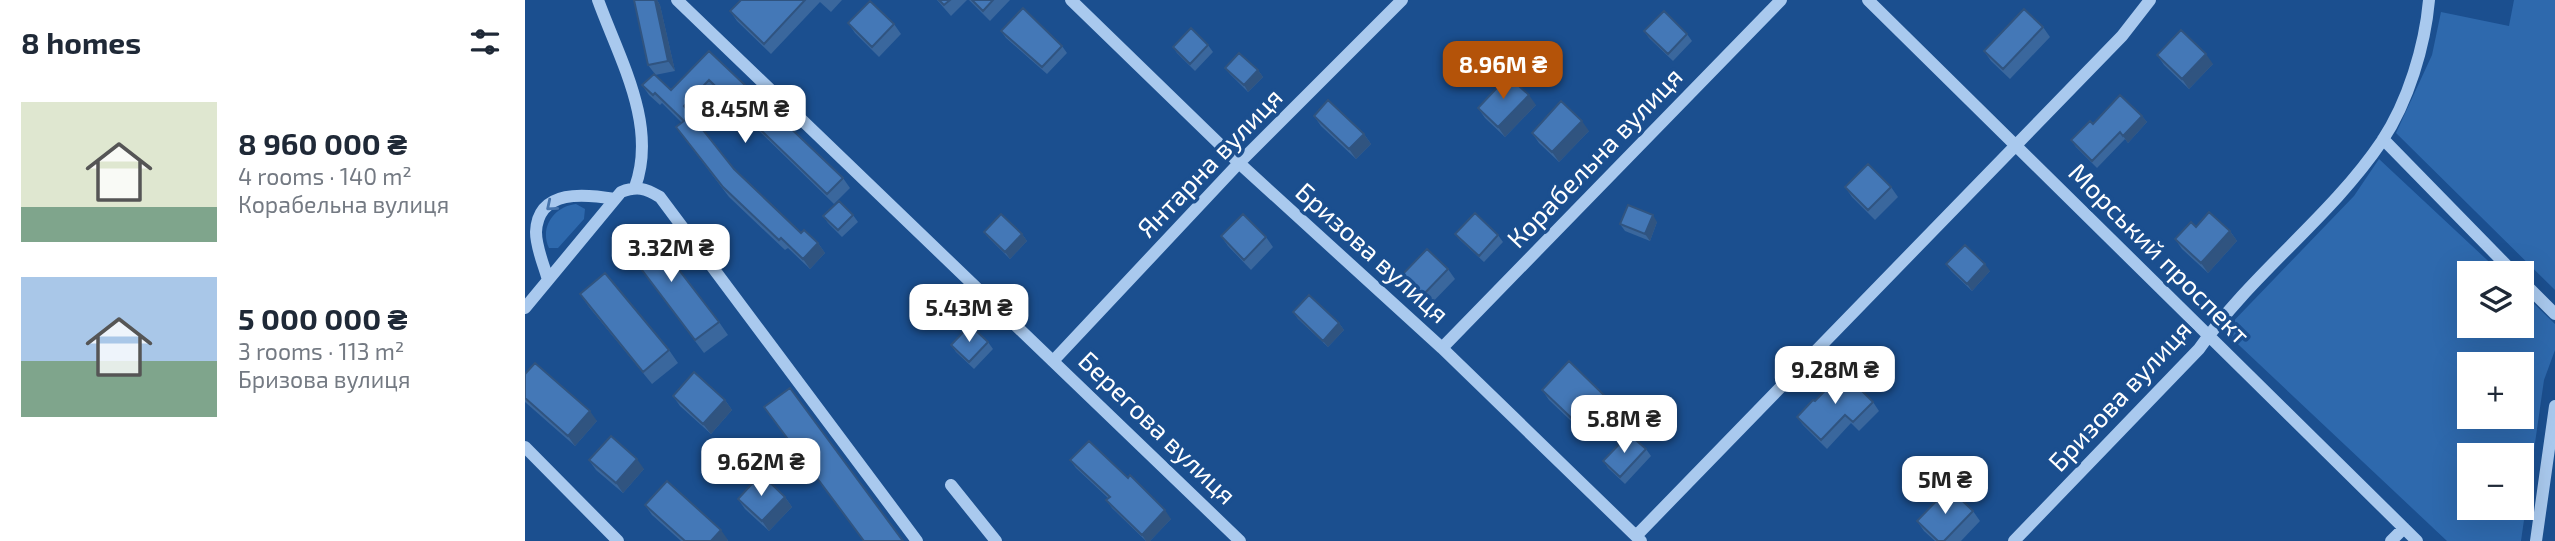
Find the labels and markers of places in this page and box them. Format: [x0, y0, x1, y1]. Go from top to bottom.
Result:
pin: 8.96M ₴ [1438, 42, 1568, 101]
pin: 8.45M ₴ [680, 86, 810, 145]
pin: 3.32M ₴ [606, 224, 736, 284]
pin: 5.43M ₴ [904, 284, 1034, 344]
pin: 9.28M ₴ [1770, 346, 1900, 406]
pin: 5.8M ₴ [1567, 396, 1681, 455]
pin: 9.62M ₴ [696, 438, 826, 498]
pin: 5M ₴ [1904, 456, 1986, 516]

